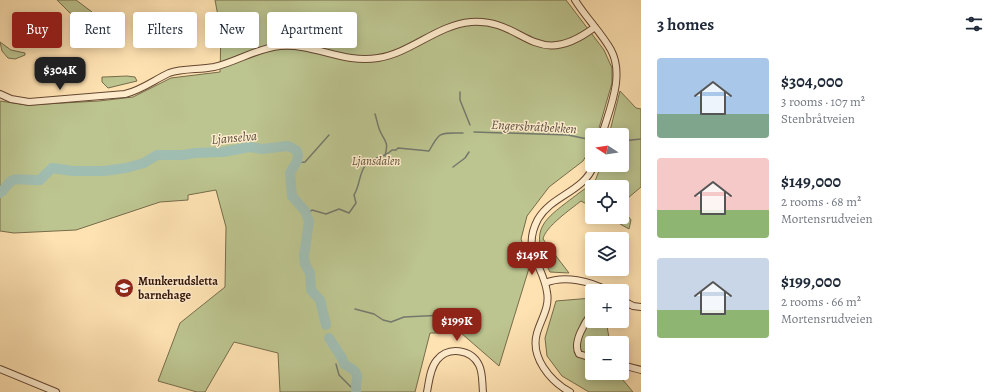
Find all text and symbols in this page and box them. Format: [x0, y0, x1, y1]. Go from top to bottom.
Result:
chip: Buy [12, 12, 62, 48]
chip: Rent [70, 12, 125, 48]
chip: Filters [133, 12, 197, 48]
chip: New [205, 12, 259, 48]
chip: Apartment [267, 12, 357, 48]
text: 3 homes [657, 13, 714, 36]
icon: filters [963, 13, 985, 35]
pin: $304K [32, 57, 88, 91]
text: $304K [44, 61, 76, 78]
text: $304,000 [781, 70, 843, 93]
icon: home [689, 74, 737, 122]
text: 3 rooms · 107 m² [781, 93, 865, 110]
text: Stenbråtveien [781, 110, 855, 127]
water label: Engersbråtbekken [491, 116, 577, 137]
water label: Ljanselva [211, 127, 257, 148]
north arrow [585, 128, 629, 172]
map controls [585, 128, 629, 380]
park label: Ljansdalen [352, 153, 400, 169]
text: $149,000 [781, 170, 841, 193]
icon: home [689, 174, 737, 222]
button: locate [585, 180, 629, 224]
text: 2 rooms · 68 m² [781, 193, 861, 210]
text: Mortensrudveien [781, 210, 873, 227]
button: layers [585, 232, 629, 276]
pin: $149K [504, 242, 560, 276]
text: $149K [516, 246, 548, 263]
text: $199,000 [781, 270, 841, 293]
place label: Munkerudsletta barnehage [137, 273, 218, 303]
icon: home [689, 274, 737, 322]
school or university icon: Munkerudsletta barnehage [113, 277, 135, 299]
button: + [585, 284, 629, 328]
text: 2 rooms · 66 m² [781, 293, 861, 310]
pin: $199K [429, 308, 485, 342]
text: Mortensrudveien [781, 310, 873, 327]
text: $199K [441, 312, 473, 329]
button: − [585, 336, 629, 380]

